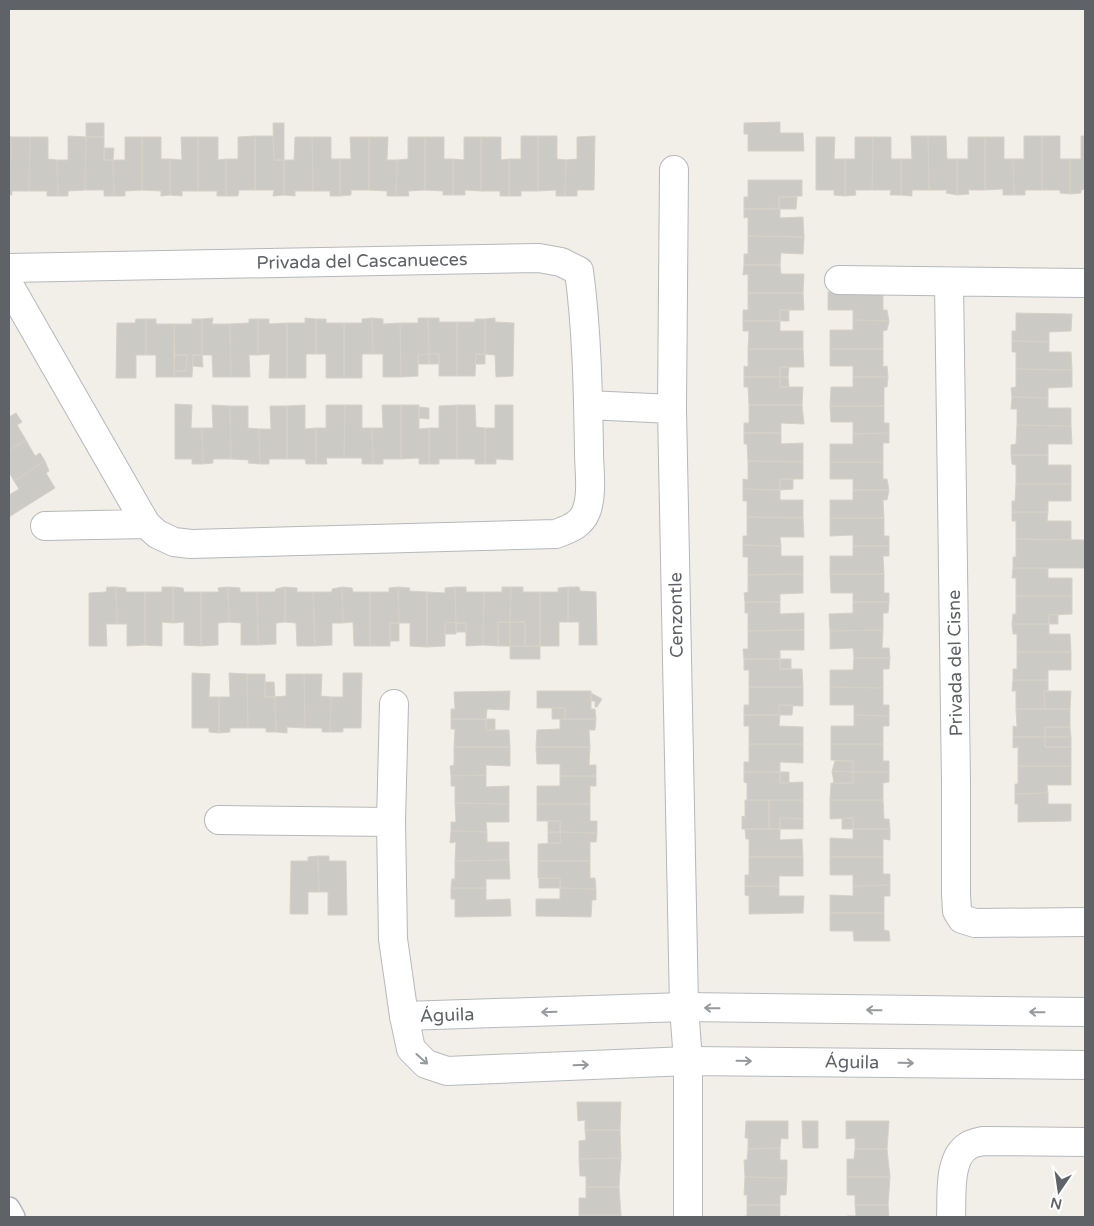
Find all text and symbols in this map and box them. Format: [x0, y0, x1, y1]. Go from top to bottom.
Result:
street label: Privada del Cascanueces [256, 248, 468, 274]
street label: Cenzontle [664, 572, 688, 658]
street label: Privada del Cisne [943, 590, 967, 736]
street label: Águila [419, 1003, 475, 1027]
one-way arrow [704, 1003, 720, 1013]
one-way arrow [866, 1005, 882, 1015]
one-way arrow [541, 1007, 557, 1016]
one-way arrow [1029, 1007, 1045, 1016]
street label: Águila [824, 1051, 880, 1073]
one-way arrow [415, 1053, 428, 1065]
one-way arrow [735, 1056, 751, 1066]
one-way arrow [898, 1058, 914, 1068]
one-way arrow [572, 1060, 589, 1070]
north arrow [1034, 1166, 1084, 1216]
text: N [1049, 1194, 1064, 1213]

